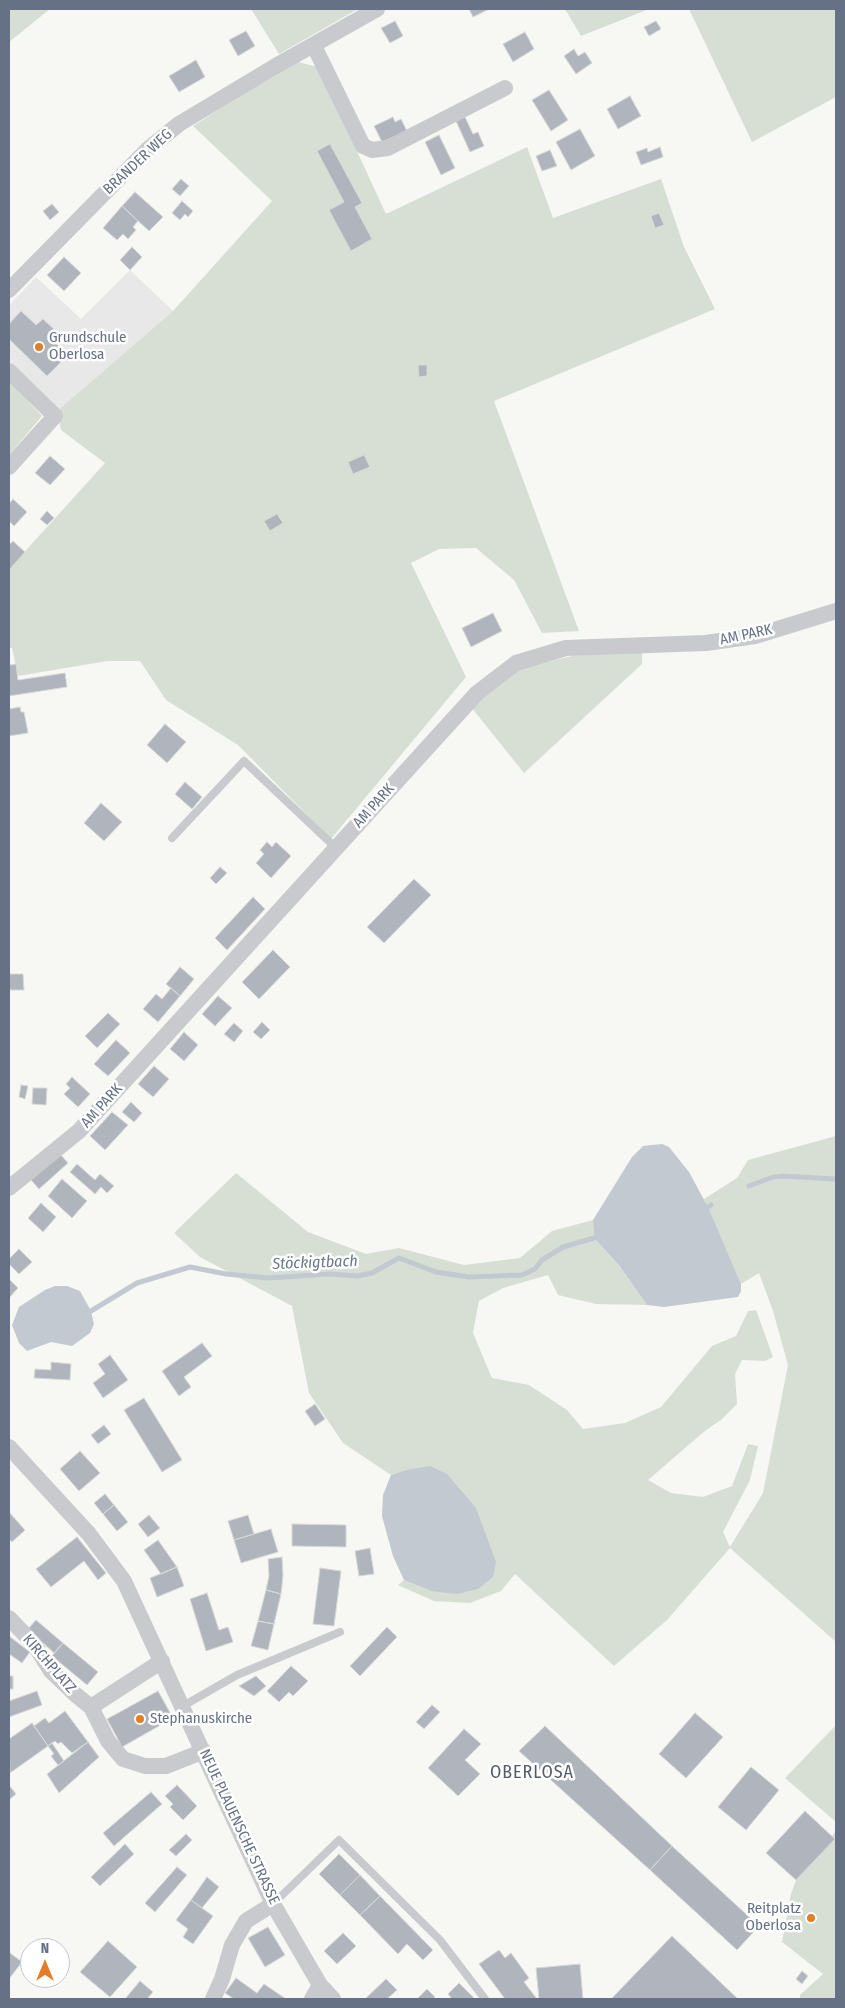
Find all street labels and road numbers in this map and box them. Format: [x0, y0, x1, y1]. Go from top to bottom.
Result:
street label: BRANDER WEG [100, 126, 176, 198]
street label: AM PARK [718, 621, 774, 649]
street label: AM PARK [350, 780, 398, 832]
street label: AM PARK [78, 1080, 126, 1132]
street label: KIRCHPLATZ [19, 1631, 79, 1697]
street label: NEUE PLAUENSCHE STRASSE [195, 1746, 283, 1908]

